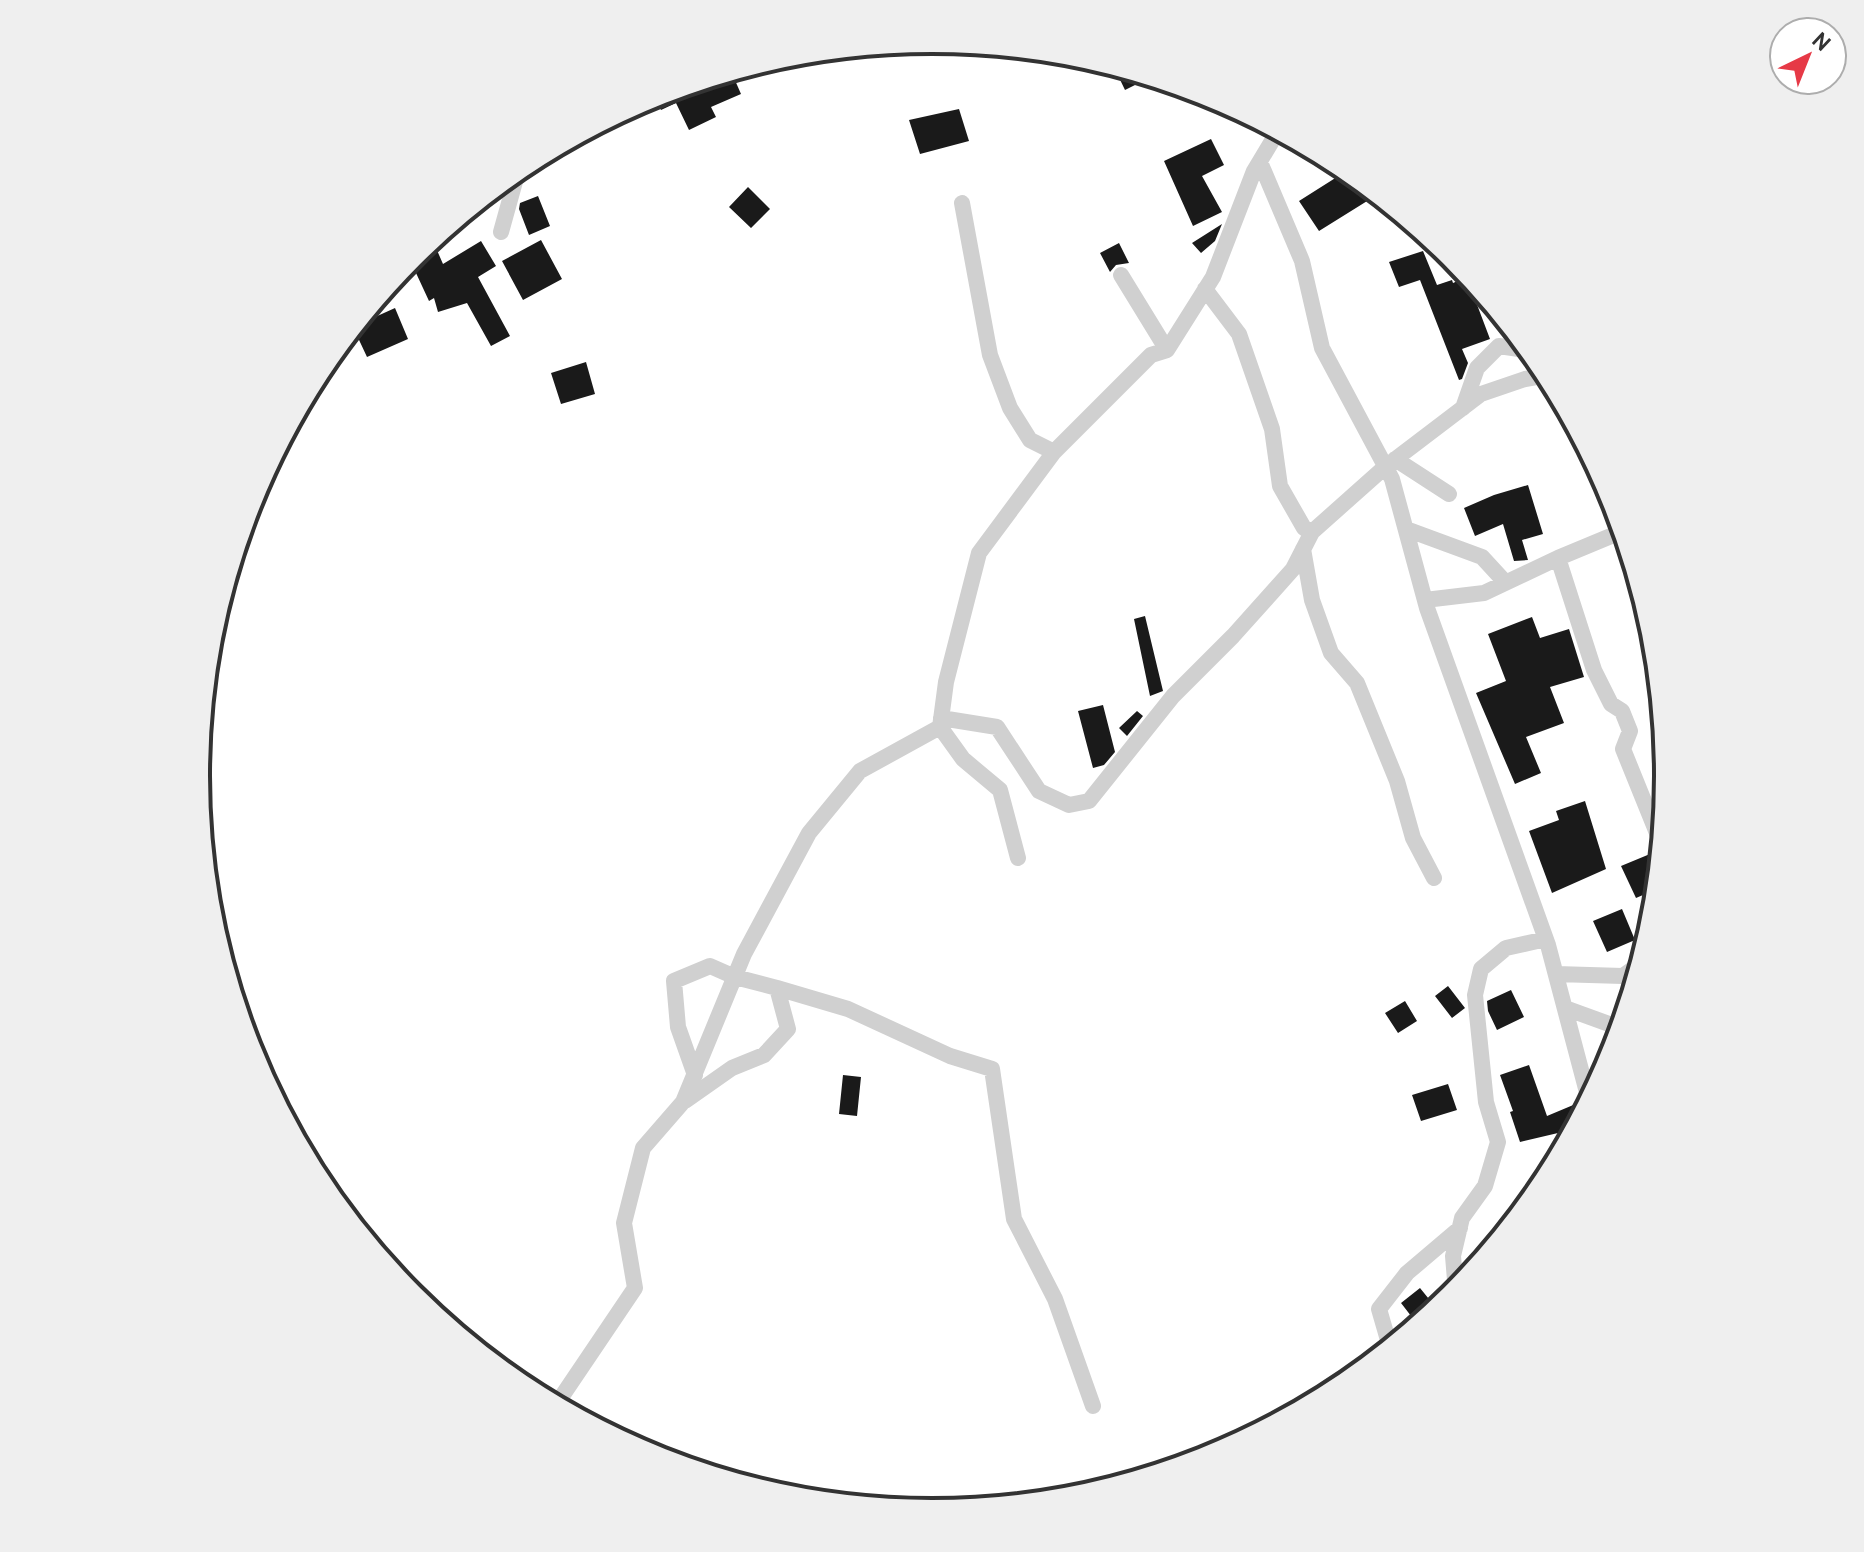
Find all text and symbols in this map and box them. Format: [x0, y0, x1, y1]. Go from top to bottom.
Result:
north arrow [1768, 16, 1848, 96]
text: N [1805, 28, 1835, 58]

